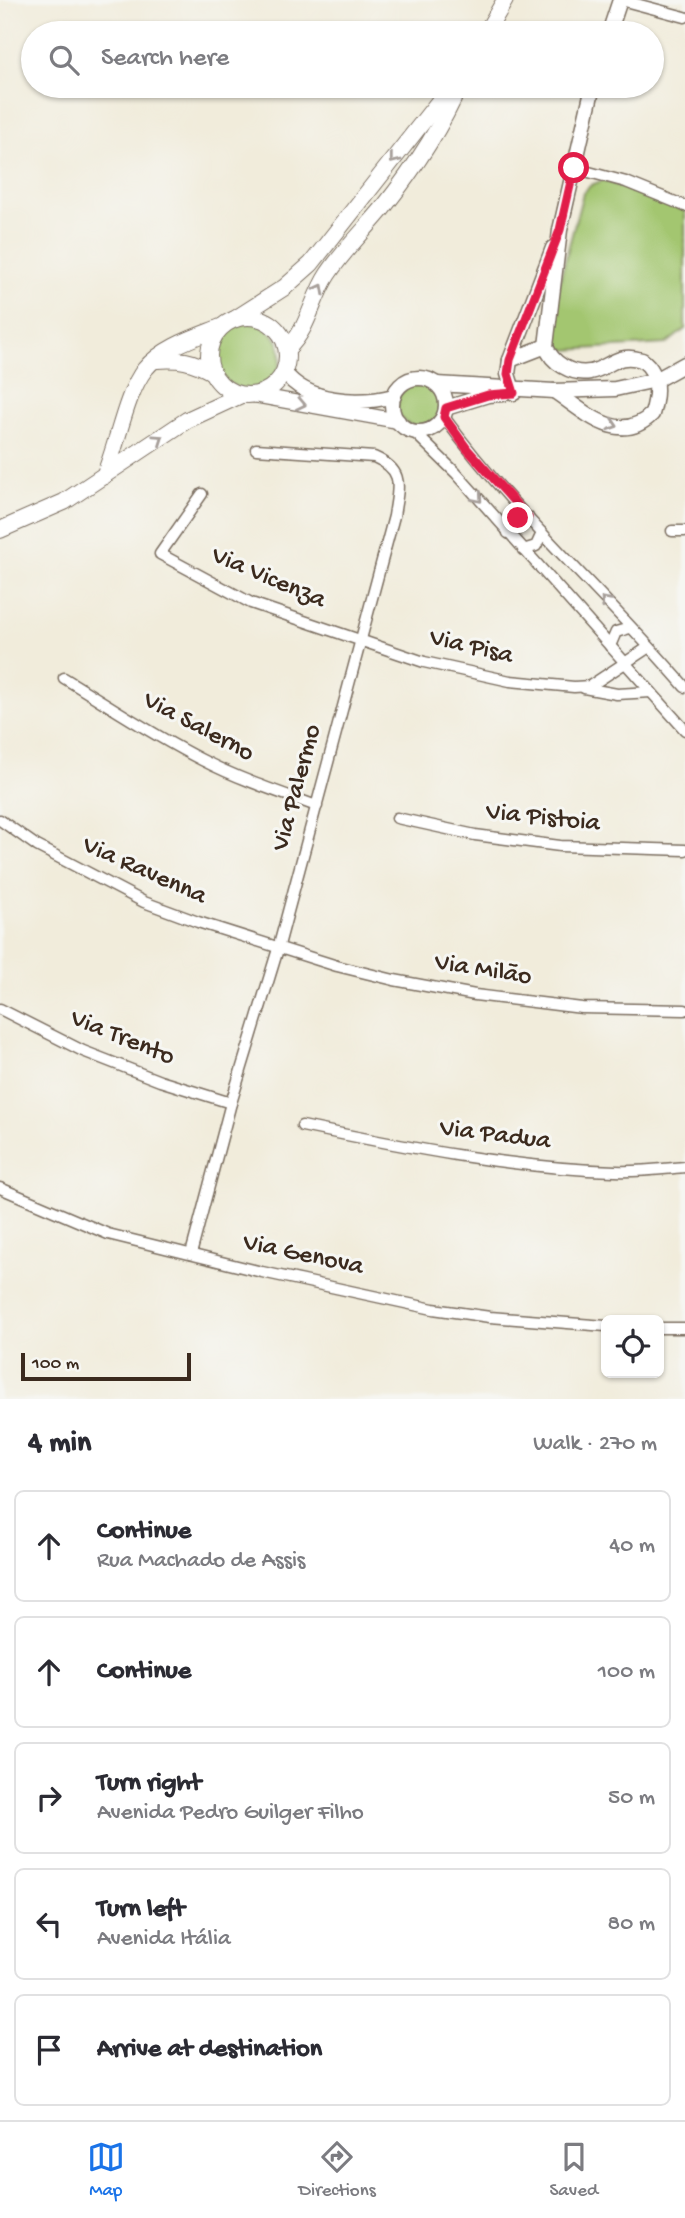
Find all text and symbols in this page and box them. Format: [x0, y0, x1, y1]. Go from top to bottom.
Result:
search box [21, 21, 664, 98]
icon: search [45, 41, 83, 79]
text: Search here [101, 44, 229, 75]
one-way arrow [390, 152, 403, 164]
route start [558, 152, 589, 183]
one-way arrow [311, 284, 325, 296]
one-way arrow [295, 396, 307, 411]
one-way arrow [606, 417, 618, 431]
one-way arrow [151, 435, 164, 447]
one-way arrow [470, 490, 482, 503]
route end [502, 502, 533, 533]
street label: Via Vicenza [205, 541, 331, 618]
one-way arrow [601, 596, 614, 609]
street label: Via Pisa [425, 623, 517, 673]
street label: Via Salerno [136, 685, 259, 770]
street label: Via Palermo [266, 721, 330, 856]
street label: Via Pistoia [483, 797, 603, 841]
street label: Via Ravenna [76, 830, 212, 914]
street label: Via Milão [431, 948, 534, 994]
street label: Via Trento [64, 1004, 179, 1074]
street label: Via Padua [437, 1114, 554, 1158]
street label: Via Genova [239, 1228, 368, 1284]
map controls [601, 1315, 664, 1378]
button: locate [601, 1315, 664, 1378]
scale bar [21, 1350, 191, 1382]
text: 100 m [32, 1353, 79, 1376]
text: 4 min [28, 1427, 91, 1462]
text: Walk · 270 m [533, 1431, 657, 1458]
text: Continue [97, 1517, 191, 1548]
icon: ahead [30, 1527, 68, 1565]
text: 40 m [609, 1533, 655, 1560]
text: Rua Machado de Assis [97, 1548, 305, 1575]
icon: ahead [30, 1653, 68, 1691]
text: Continue [97, 1657, 191, 1688]
text: 100 m [598, 1659, 655, 1686]
text: Turn right [97, 1769, 201, 1800]
icon: right [30, 1779, 68, 1817]
text: 50 m [608, 1785, 655, 1812]
text: Avenida Pedro Guilger Filho [97, 1800, 364, 1827]
text: Turn left [97, 1895, 185, 1926]
icon: left [30, 1905, 68, 1943]
text: 80 m [608, 1911, 655, 1938]
text: Avenida Itália [97, 1926, 231, 1953]
icon: arrive [30, 2031, 68, 2069]
text: Arrive at destination [97, 2035, 322, 2066]
tab: Map [87, 2138, 125, 2203]
tab: Directions [299, 2138, 376, 2203]
tab: Saved [549, 2138, 598, 2203]

